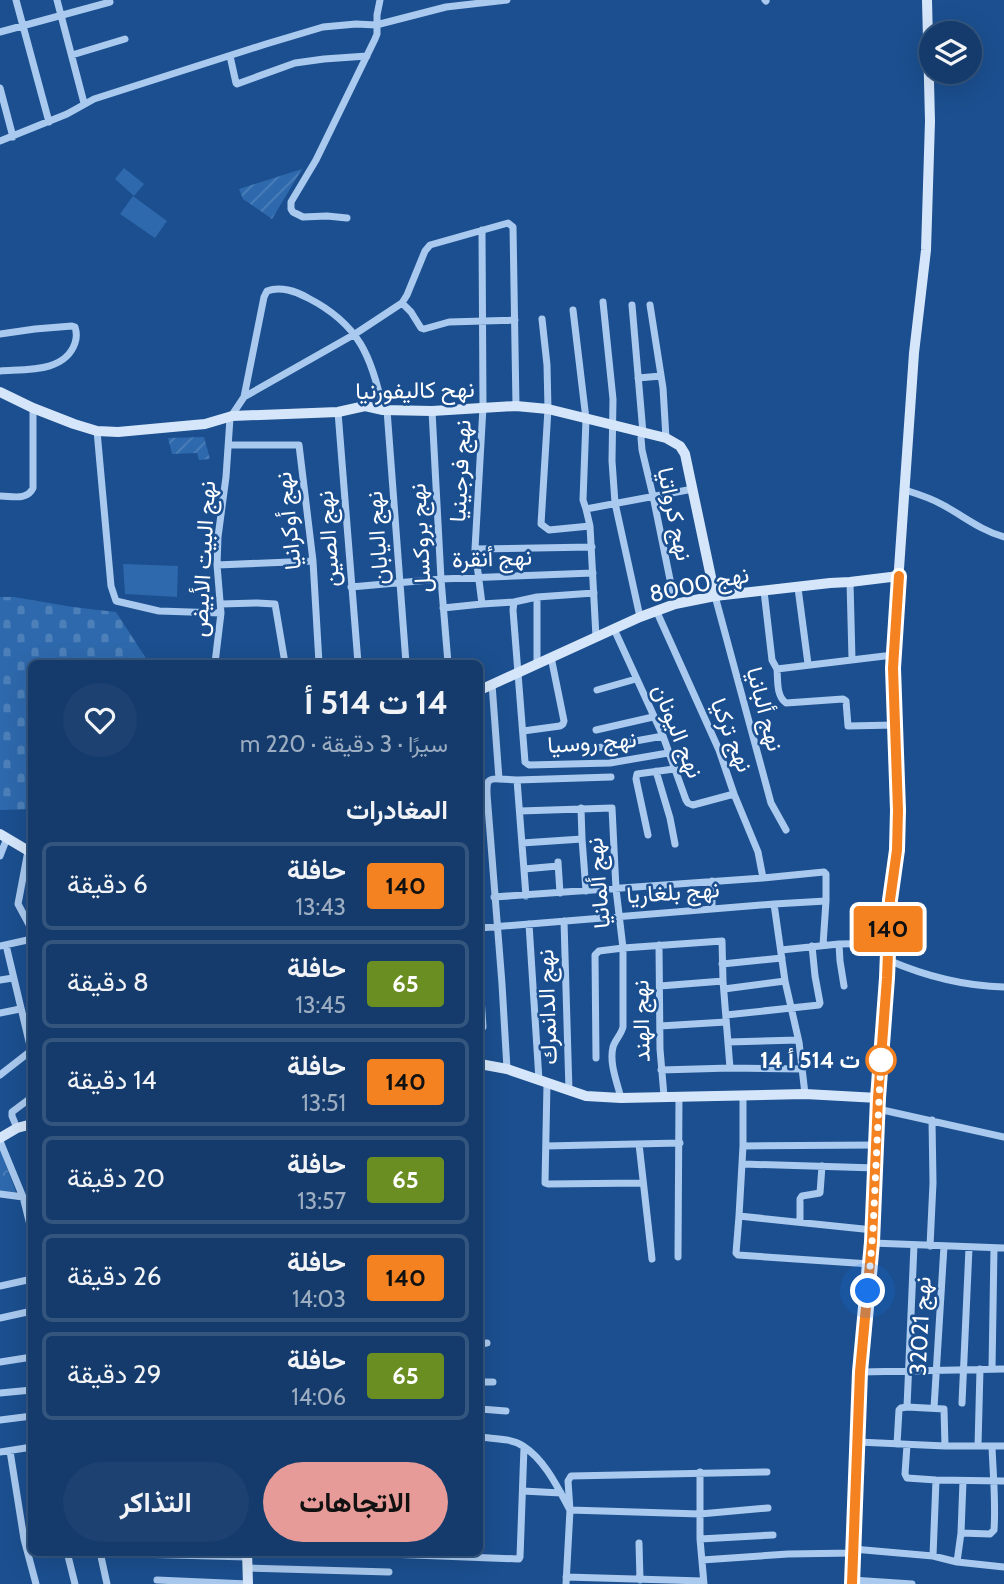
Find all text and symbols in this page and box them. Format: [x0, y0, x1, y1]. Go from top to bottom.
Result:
map controls [919, 21, 982, 84]
button: layers [919, 21, 982, 84]
street label: نهح كاليفورنيا [355, 375, 475, 407]
street label: نهج فرجينيا [443, 419, 479, 523]
street label: نهج كرواتيا [649, 465, 699, 564]
street label: نهج أوكرانيا [269, 470, 309, 571]
street label: نهج البيت الأبيض [185, 480, 223, 638]
street label: نهج بروكسل [403, 482, 439, 593]
street label: نهج الصين [311, 490, 347, 588]
street label: نهج اليابان [360, 490, 396, 586]
street label: نهج أنقرة [451, 543, 533, 575]
street label: نهج 8000 [647, 560, 752, 610]
street label: نهج ألبانيا [738, 664, 790, 755]
street label: نهج اليونان [645, 680, 710, 783]
text: 14 ت 514 أ [305, 682, 448, 722]
button: heart [63, 683, 137, 757]
street label: نهج تركيا [703, 694, 759, 777]
street label: نهج روسيا [546, 725, 638, 761]
text: سيرًا · 3 دقيقة · 220 m [240, 730, 448, 758]
text: المغادرات [346, 794, 448, 826]
street label: نهج ألمانيا [580, 836, 618, 930]
text: حافلة [287, 854, 346, 886]
text: 6 دقيقة [67, 868, 148, 900]
text: 140 [385, 871, 426, 900]
street label: نهج بلغاريا [625, 875, 721, 911]
text: 13:43 [296, 893, 346, 921]
line badge: 140 [848, 906, 928, 952]
text: 140 [868, 914, 908, 943]
street label: نهج الدانمرك [531, 949, 565, 1065]
text: حافلة [287, 952, 346, 984]
text: 8 دقيقة [67, 966, 149, 998]
text: 65 [392, 969, 419, 998]
street label: نهج الهند [626, 980, 658, 1062]
text: 13:45 [296, 991, 346, 1019]
marker: 14 ت 514 أ [866, 1045, 896, 1075]
place label: 14 ت 514 أ [760, 1046, 860, 1074]
text: حافلة [287, 1050, 346, 1082]
text: 14 دقيقة [67, 1064, 157, 1096]
text: 140 [385, 1067, 426, 1096]
text: 13:51 [301, 1089, 346, 1117]
text: حافلة [287, 1148, 346, 1180]
text: 20 دقيقة [67, 1162, 165, 1194]
text: 65 [392, 1165, 419, 1194]
text: 13:57 [297, 1187, 346, 1215]
text: حافلة [287, 1246, 346, 1278]
text: 26 دقيقة [67, 1260, 161, 1292]
text: 140 [385, 1263, 426, 1292]
your location [850, 1273, 885, 1308]
street label: نهج 32021 [903, 1276, 939, 1376]
text: 14:03 [292, 1285, 346, 1313]
text: حافلة [287, 1344, 346, 1376]
text: 29 دقيقة [67, 1358, 161, 1390]
text: 65 [392, 1361, 419, 1390]
text: 14:06 [291, 1383, 346, 1411]
button: التذاكر [63, 1462, 249, 1542]
button: الاتجاهات [263, 1462, 448, 1542]

